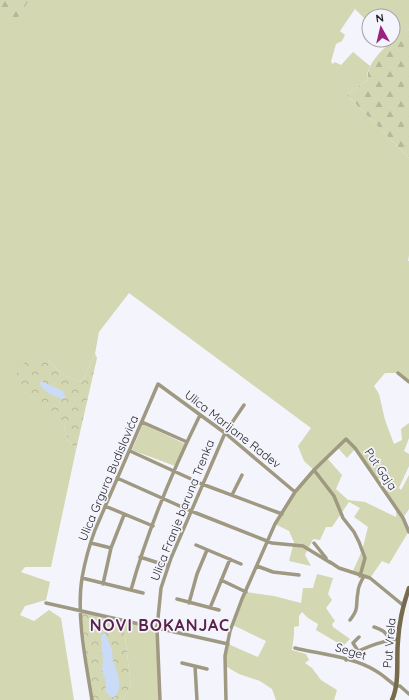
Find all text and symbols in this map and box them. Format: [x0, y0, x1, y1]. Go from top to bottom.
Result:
north arrow [361, 8, 401, 48]
text: N [375, 11, 385, 26]
street label: Ulica Marijane Radev [182, 387, 284, 471]
street label: Ulica Grgura Budislavića [75, 413, 141, 543]
street label: Ulica Franje baruna Trenka [147, 437, 217, 583]
street label: Put Gaja [361, 445, 401, 493]
district label: NOVI BOKANJAC [90, 615, 230, 635]
street label: Put Vrela [379, 617, 399, 669]
street label: Seget [334, 639, 368, 663]

